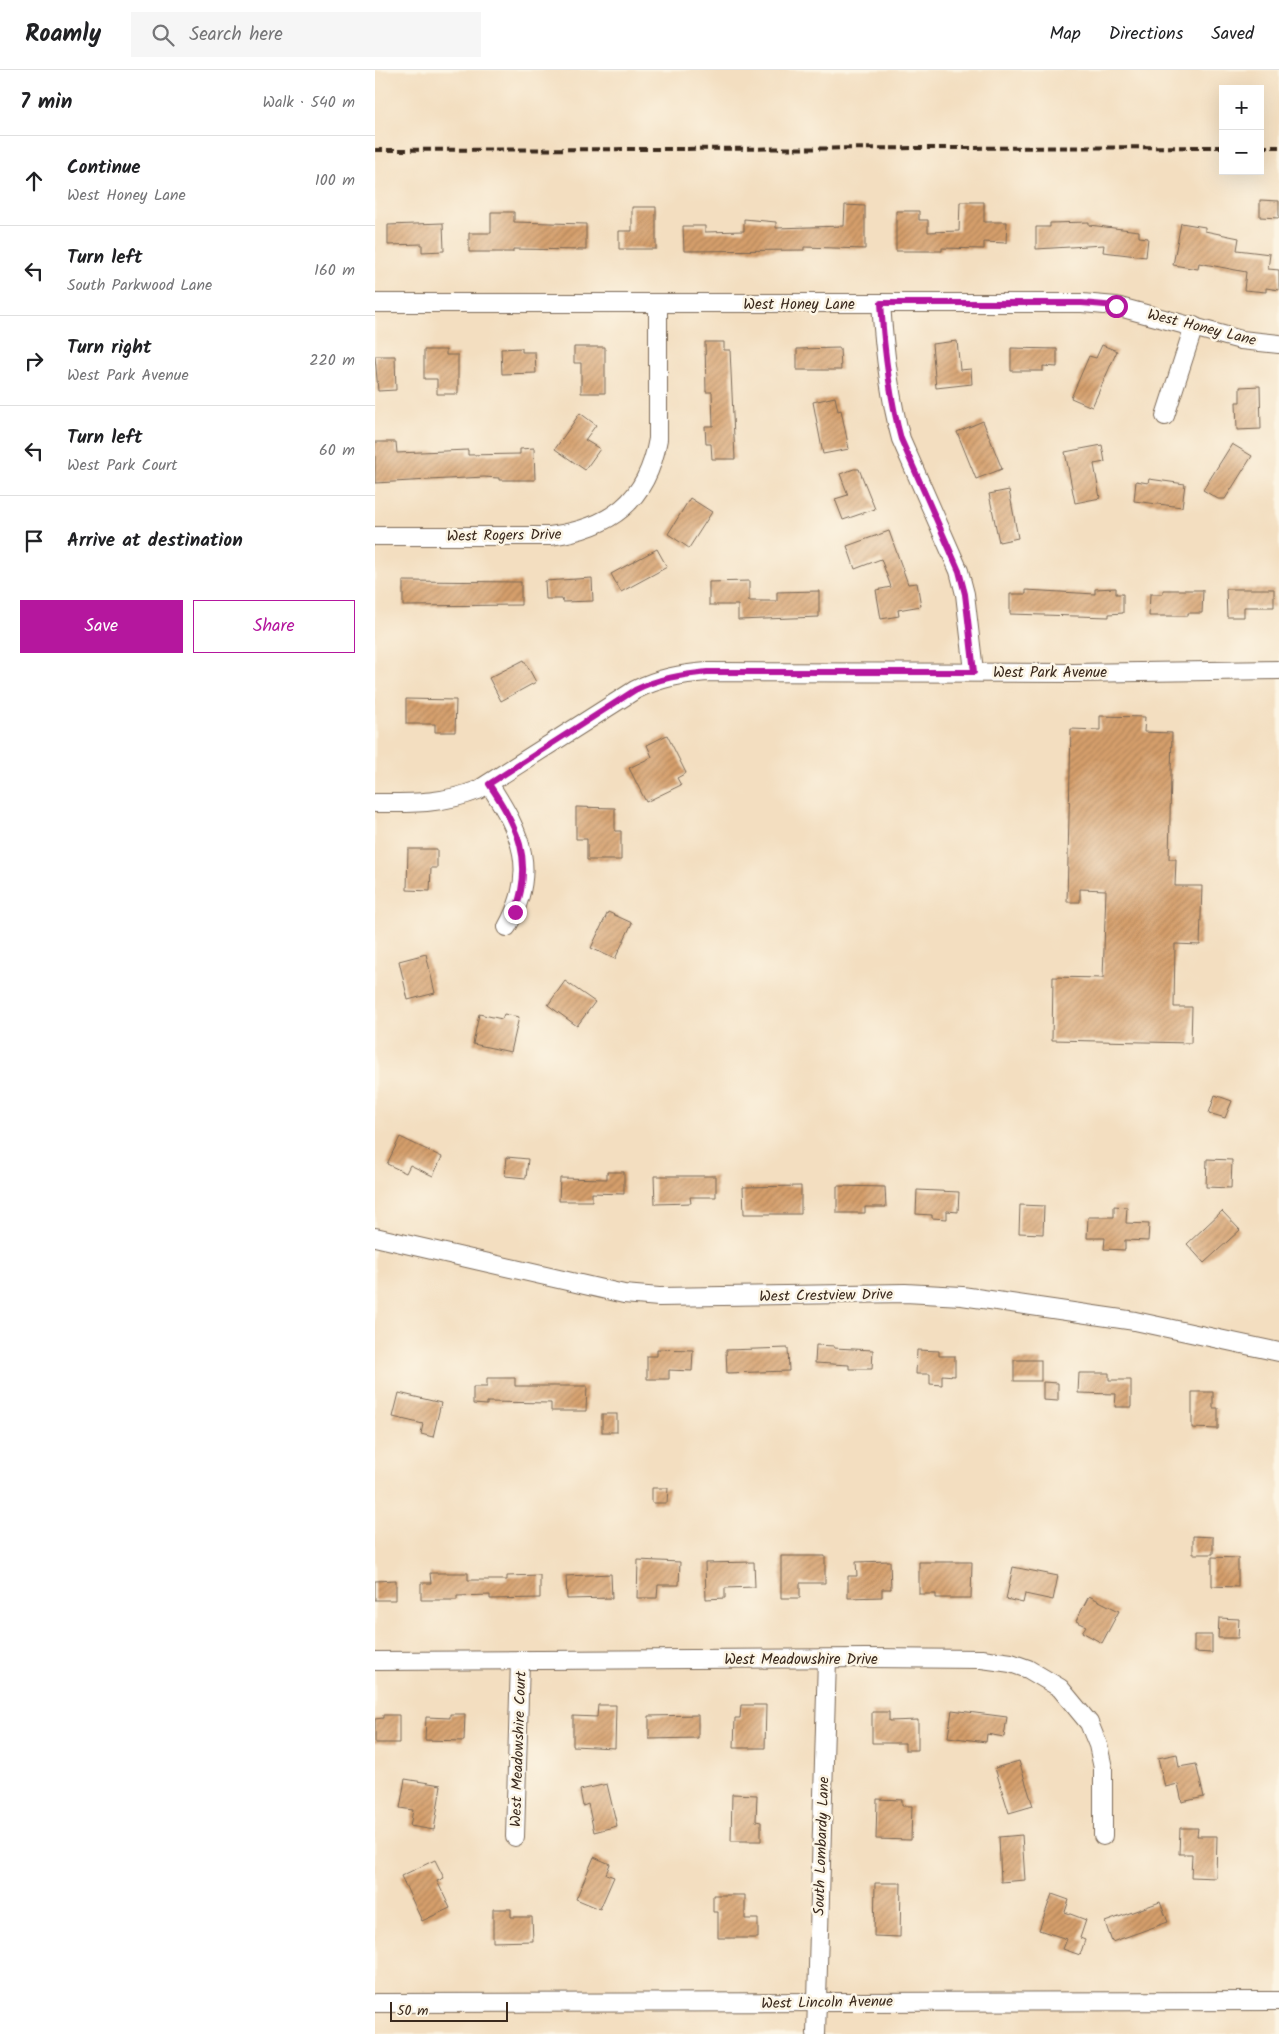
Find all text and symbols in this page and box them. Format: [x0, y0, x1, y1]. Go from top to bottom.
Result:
search box [131, 12, 481, 57]
text: Roamly [25, 15, 101, 54]
text: Search here [189, 20, 283, 50]
text: Map [1049, 20, 1081, 49]
text: Directions [1109, 20, 1183, 49]
text: Saved [1211, 20, 1254, 49]
icon: search [149, 21, 177, 49]
map controls [1219, 85, 1264, 175]
button: + [1219, 85, 1264, 130]
text: 7 min [20, 86, 72, 119]
text: Walk · 540 m [262, 90, 355, 115]
button: − [1219, 130, 1264, 175]
text: Continue [67, 153, 140, 183]
icon: ahead [20, 167, 48, 195]
text: 100 m [315, 168, 355, 193]
text: West Honey Lane [67, 183, 186, 208]
text: Turn left [67, 243, 142, 273]
icon: left [20, 257, 48, 285]
text: 160 m [314, 258, 355, 283]
text: South Parkwood Lane [67, 273, 212, 298]
street label: West Honey Lane [743, 293, 855, 317]
route start [1105, 295, 1128, 318]
street label: West Honey Lane [1145, 303, 1259, 353]
text: Turn right [67, 333, 152, 363]
icon: right [20, 347, 48, 375]
text: 220 m [309, 348, 355, 373]
text: West Park Avenue [67, 363, 189, 388]
text: Turn left [67, 423, 142, 453]
icon: left [20, 437, 48, 465]
text: 60 m [319, 438, 355, 463]
text: West Park Court [67, 453, 178, 478]
street label: West Rogers Drive [446, 523, 562, 549]
text: Arrive at destination [67, 526, 243, 556]
icon: arrive [20, 527, 48, 555]
button: Save [20, 600, 183, 653]
button: Share [193, 600, 355, 653]
street label: West Park Avenue [993, 661, 1107, 685]
route end [504, 901, 527, 924]
street label: West Crestview Drive [759, 1283, 893, 1309]
street label: West Meadowshire Drive [724, 1648, 878, 1672]
street label: West Meadowshire Court [504, 1670, 534, 1827]
street label: South Lombardy Lane [808, 1776, 836, 1916]
street label: West Lincoln Avenue [761, 1990, 893, 2016]
scale bar [390, 1999, 507, 2022]
text: 50 m [397, 2000, 428, 2022]

